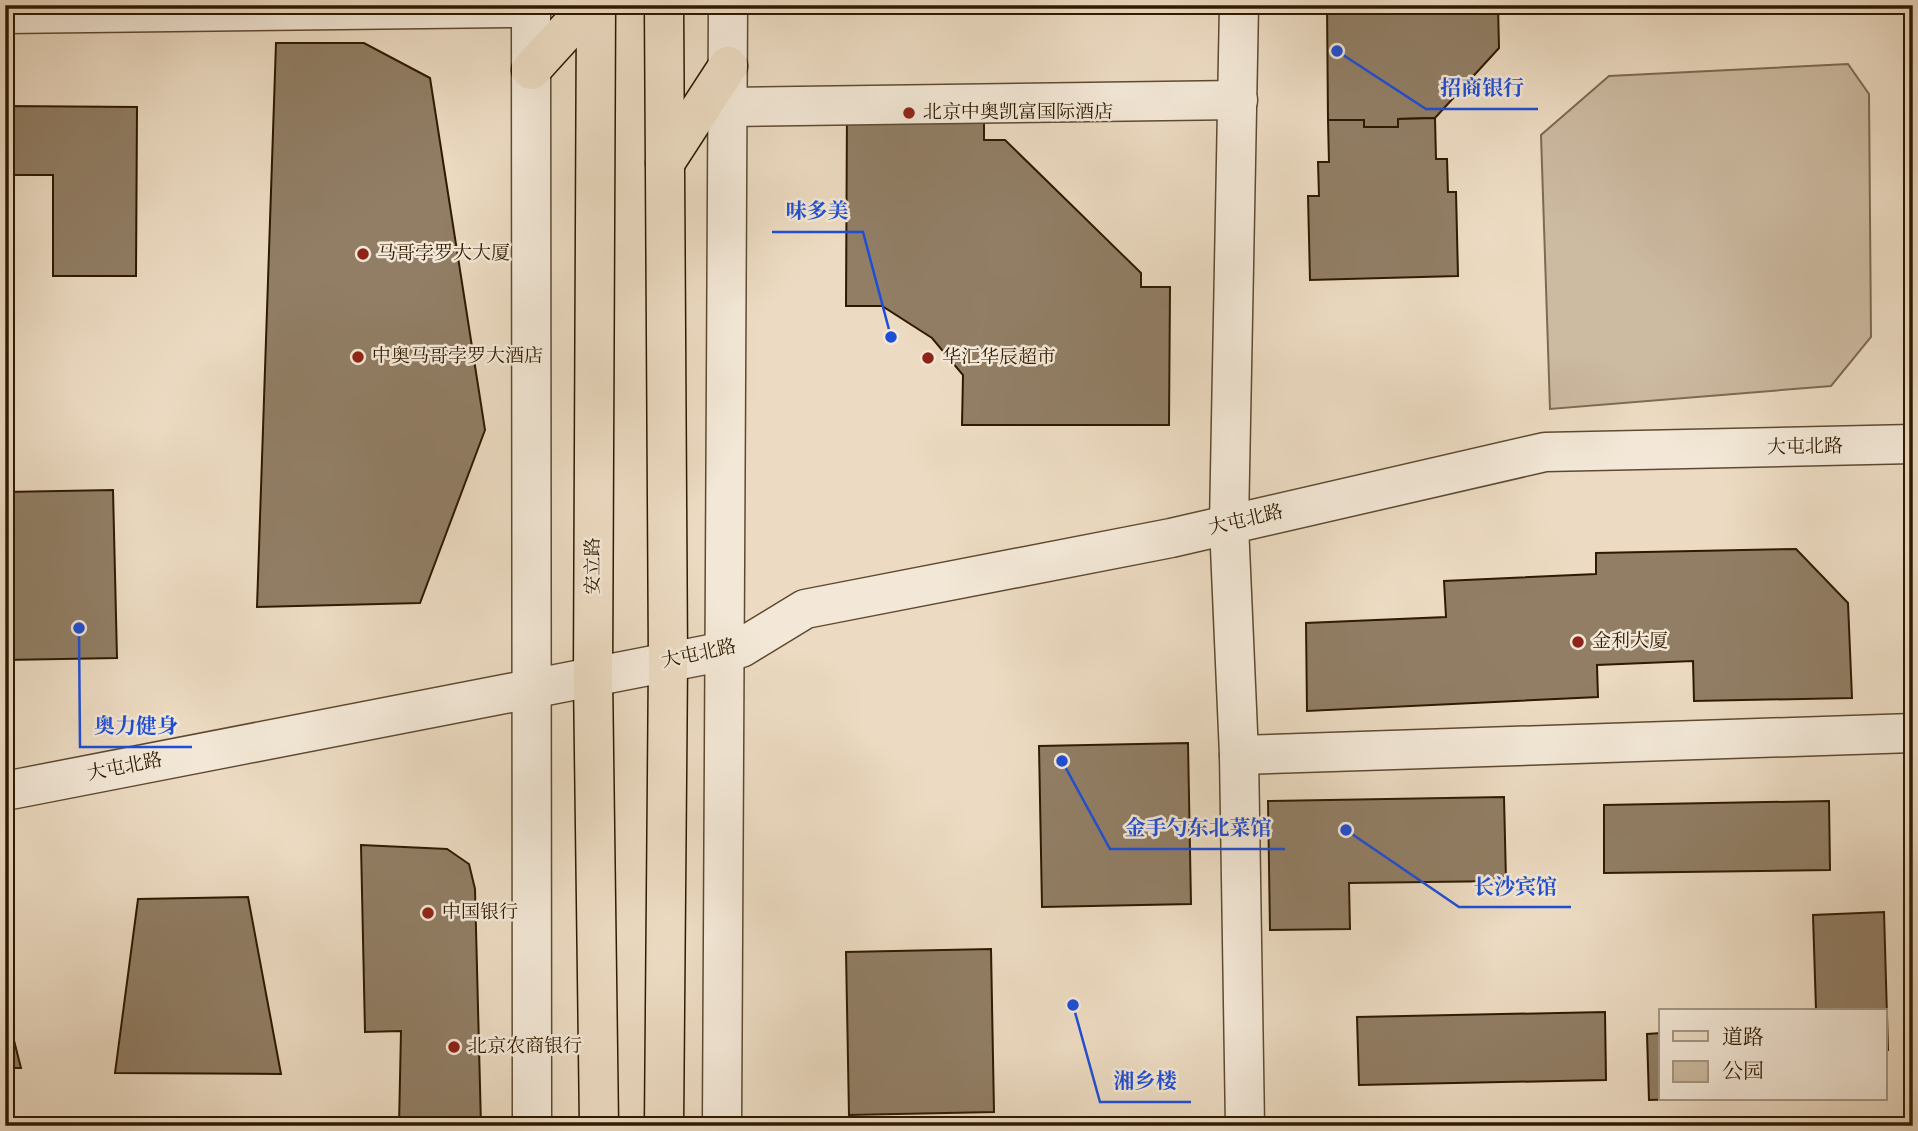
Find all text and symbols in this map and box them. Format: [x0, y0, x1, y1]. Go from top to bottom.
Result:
callout: 招商银行 [1426, 67, 1538, 109]
text: 招商银行 [1440, 76, 1524, 100]
place label: 北京中奥凯富国际酒店 [923, 101, 1113, 123]
marker: 北京中奥凯富国际酒店 [901, 105, 917, 121]
callout: 味多美 [772, 190, 863, 232]
text: 味多美 [786, 199, 849, 223]
place label: 马哥孛罗大大厦 [377, 242, 510, 264]
marker: 马哥孛罗大大厦 [355, 246, 371, 262]
place label: 中奥马哥孛罗大酒店 [372, 345, 543, 367]
place label: 华汇华辰超市 [942, 347, 1056, 368]
marker: 中奥马哥孛罗大酒店 [350, 349, 366, 365]
marker: 华汇华辰超市 [920, 350, 936, 366]
street label: 大屯北路 [1767, 435, 1843, 458]
street label: 大屯北路 [1206, 500, 1285, 539]
street label: 安立路 [582, 537, 604, 595]
place label: 金利大厦 [1592, 630, 1668, 652]
marker: 金利大厦 [1570, 634, 1586, 650]
street label: 大屯北路 [659, 635, 738, 672]
callout: 奥力健身 [80, 705, 192, 747]
text: 奥力健身 [94, 715, 178, 738]
street label: 大屯北路 [85, 748, 164, 785]
callout: 金手勺东北菜馆 [1110, 807, 1285, 849]
text: 金手勺东北菜馆 [1125, 816, 1272, 840]
callout: 长沙宾馆 [1459, 865, 1571, 907]
text: 长沙宾馆 [1473, 875, 1557, 899]
place label: 中国银行 [442, 902, 518, 923]
marker: 中国银行 [420, 905, 436, 921]
legend [1659, 1009, 1886, 1100]
text: 道路 [1722, 1026, 1764, 1049]
place label: 北京农商银行 [468, 1035, 582, 1057]
marker: 北京农商银行 [446, 1039, 462, 1055]
callout: 湘乡楼 [1100, 1060, 1191, 1102]
text: 公园 [1722, 1060, 1764, 1083]
text: 湘乡楼 [1114, 1069, 1177, 1093]

